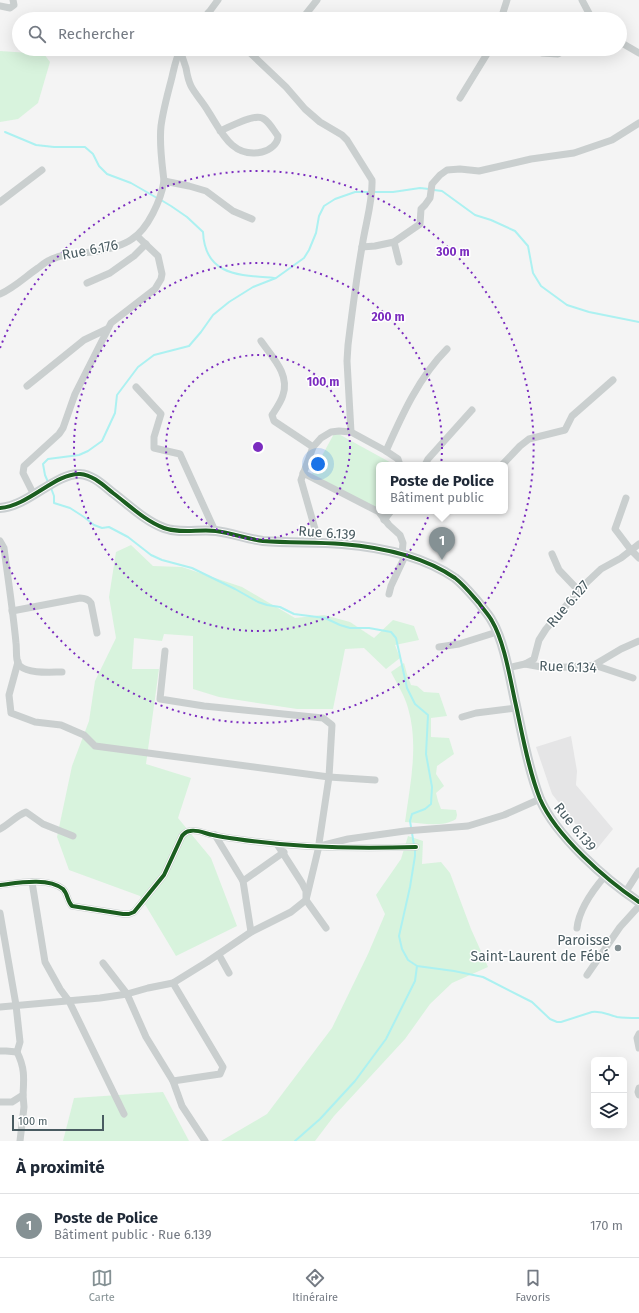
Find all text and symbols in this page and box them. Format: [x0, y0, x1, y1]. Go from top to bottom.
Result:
search box [12, 12, 627, 56]
icon: search [26, 23, 48, 45]
text: Rechercher [58, 25, 134, 43]
street label: Rue 6.176 [60, 236, 120, 264]
text: 300 m [435, 245, 470, 259]
text: 200 m [371, 310, 405, 324]
text: 100 m [307, 375, 339, 389]
centre of rings [251, 440, 265, 454]
your location [308, 454, 328, 474]
popup [376, 462, 508, 514]
text: Poste de Police [390, 472, 494, 490]
text: Bâtiment public [390, 490, 484, 505]
street label: Rue 6.139 [298, 523, 356, 543]
pin: 1 [429, 527, 455, 560]
street label: Rue 6.127 [543, 577, 593, 631]
street label: Rue 6.134 [539, 657, 598, 677]
street label: Rue 6.139 [550, 799, 600, 855]
place label: Paroisse Saint-Laurent de Fébé [471, 932, 610, 965]
marker: Paroisse Saint-Laurent de Fébé [613, 943, 623, 953]
map controls [591, 1057, 627, 1129]
button: locate [591, 1057, 627, 1093]
button: layers [591, 1093, 627, 1129]
scale bar [12, 1113, 104, 1132]
text: 100 m [18, 1115, 47, 1128]
text: À proximité [16, 1157, 105, 1178]
text: Poste de Police [54, 1209, 158, 1227]
text: 1 [26, 1218, 32, 1233]
text: 170 m [590, 1218, 623, 1233]
text: Bâtiment public · Rue 6.139 [54, 1227, 212, 1242]
tab: Carte [89, 1267, 115, 1304]
tab: Itinéraire [292, 1267, 338, 1304]
tab: Favoris [515, 1267, 550, 1304]

